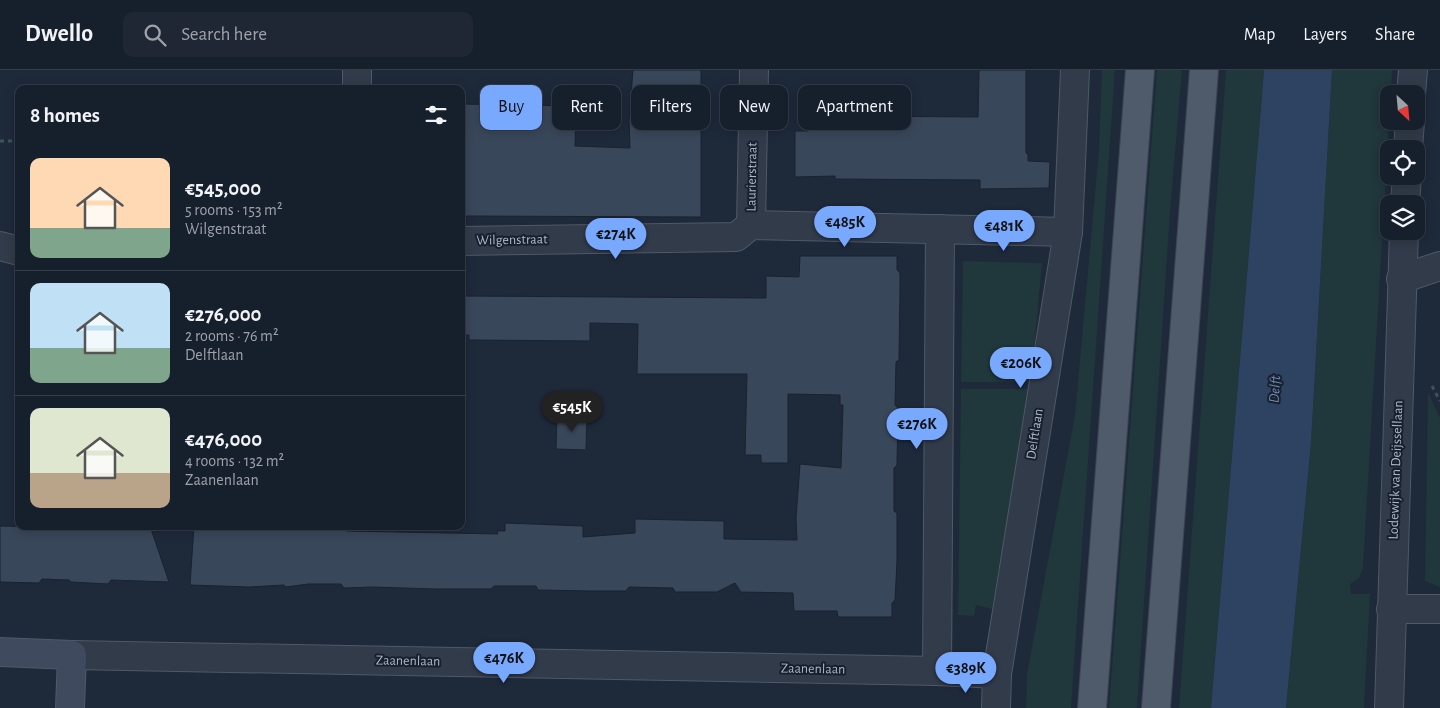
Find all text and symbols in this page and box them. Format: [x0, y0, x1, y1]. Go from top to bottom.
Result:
search box [123, 12, 473, 57]
icon: search [141, 21, 169, 49]
text: Dwello [25, 22, 93, 46]
text: Search here [181, 25, 267, 44]
text: Map [1244, 26, 1275, 44]
text: Layers [1303, 26, 1347, 44]
text: Share [1375, 26, 1415, 44]
chip: Buy [480, 85, 542, 130]
chip: Rent [552, 85, 621, 130]
chip: Filters [631, 85, 710, 130]
chip: New [720, 85, 788, 130]
chip: Apartment [798, 85, 911, 130]
north arrow [1380, 85, 1425, 130]
map controls [1380, 85, 1425, 240]
icon: filters [422, 101, 450, 129]
text: 8 homes [30, 105, 100, 126]
button: locate [1380, 140, 1425, 185]
street label: Laurierstraat [744, 142, 760, 212]
icon: home [70, 178, 130, 238]
text: €545,000 [185, 178, 261, 199]
button: layers [1380, 195, 1425, 240]
text: 5 rooms · 153 m² [185, 202, 283, 218]
pin: €485K [810, 206, 880, 248]
pin: €481K [969, 210, 1039, 252]
text: €485K [825, 214, 865, 230]
pin: €274K [581, 218, 651, 260]
text: €481K [985, 218, 1023, 234]
text: Wilgenstraat [185, 221, 266, 237]
text: €274K [596, 226, 636, 242]
street label: Wilgenstraat [476, 232, 548, 248]
icon: home [70, 303, 130, 363]
text: €276,000 [185, 304, 262, 325]
text: 2 rooms · 76 m² [185, 328, 279, 344]
pin: €206K [986, 346, 1056, 389]
text: Delftlaan [185, 347, 244, 363]
text: €206K [1001, 355, 1041, 371]
water label: Delft [1267, 375, 1283, 403]
pin: €545K [537, 390, 607, 433]
text: €545K [553, 399, 591, 415]
street label: Lodewijk van Deijssellaan [1387, 400, 1405, 540]
pin: €276K [882, 408, 952, 450]
street label: Delftlaan [1024, 408, 1046, 460]
text: €276K [898, 416, 937, 432]
icon: home [70, 428, 130, 488]
text: €476,000 [185, 429, 262, 450]
text: 4 rooms · 132 m² [185, 453, 284, 469]
text: Zaanenlaan [185, 472, 259, 488]
pin: €476K [469, 642, 539, 684]
text: €476K [484, 650, 524, 666]
pin: €389K [931, 652, 1001, 694]
street label: Zaanenlaan [376, 653, 440, 669]
text: €389K [946, 660, 986, 676]
street label: Zaanenlaan [781, 661, 845, 677]

